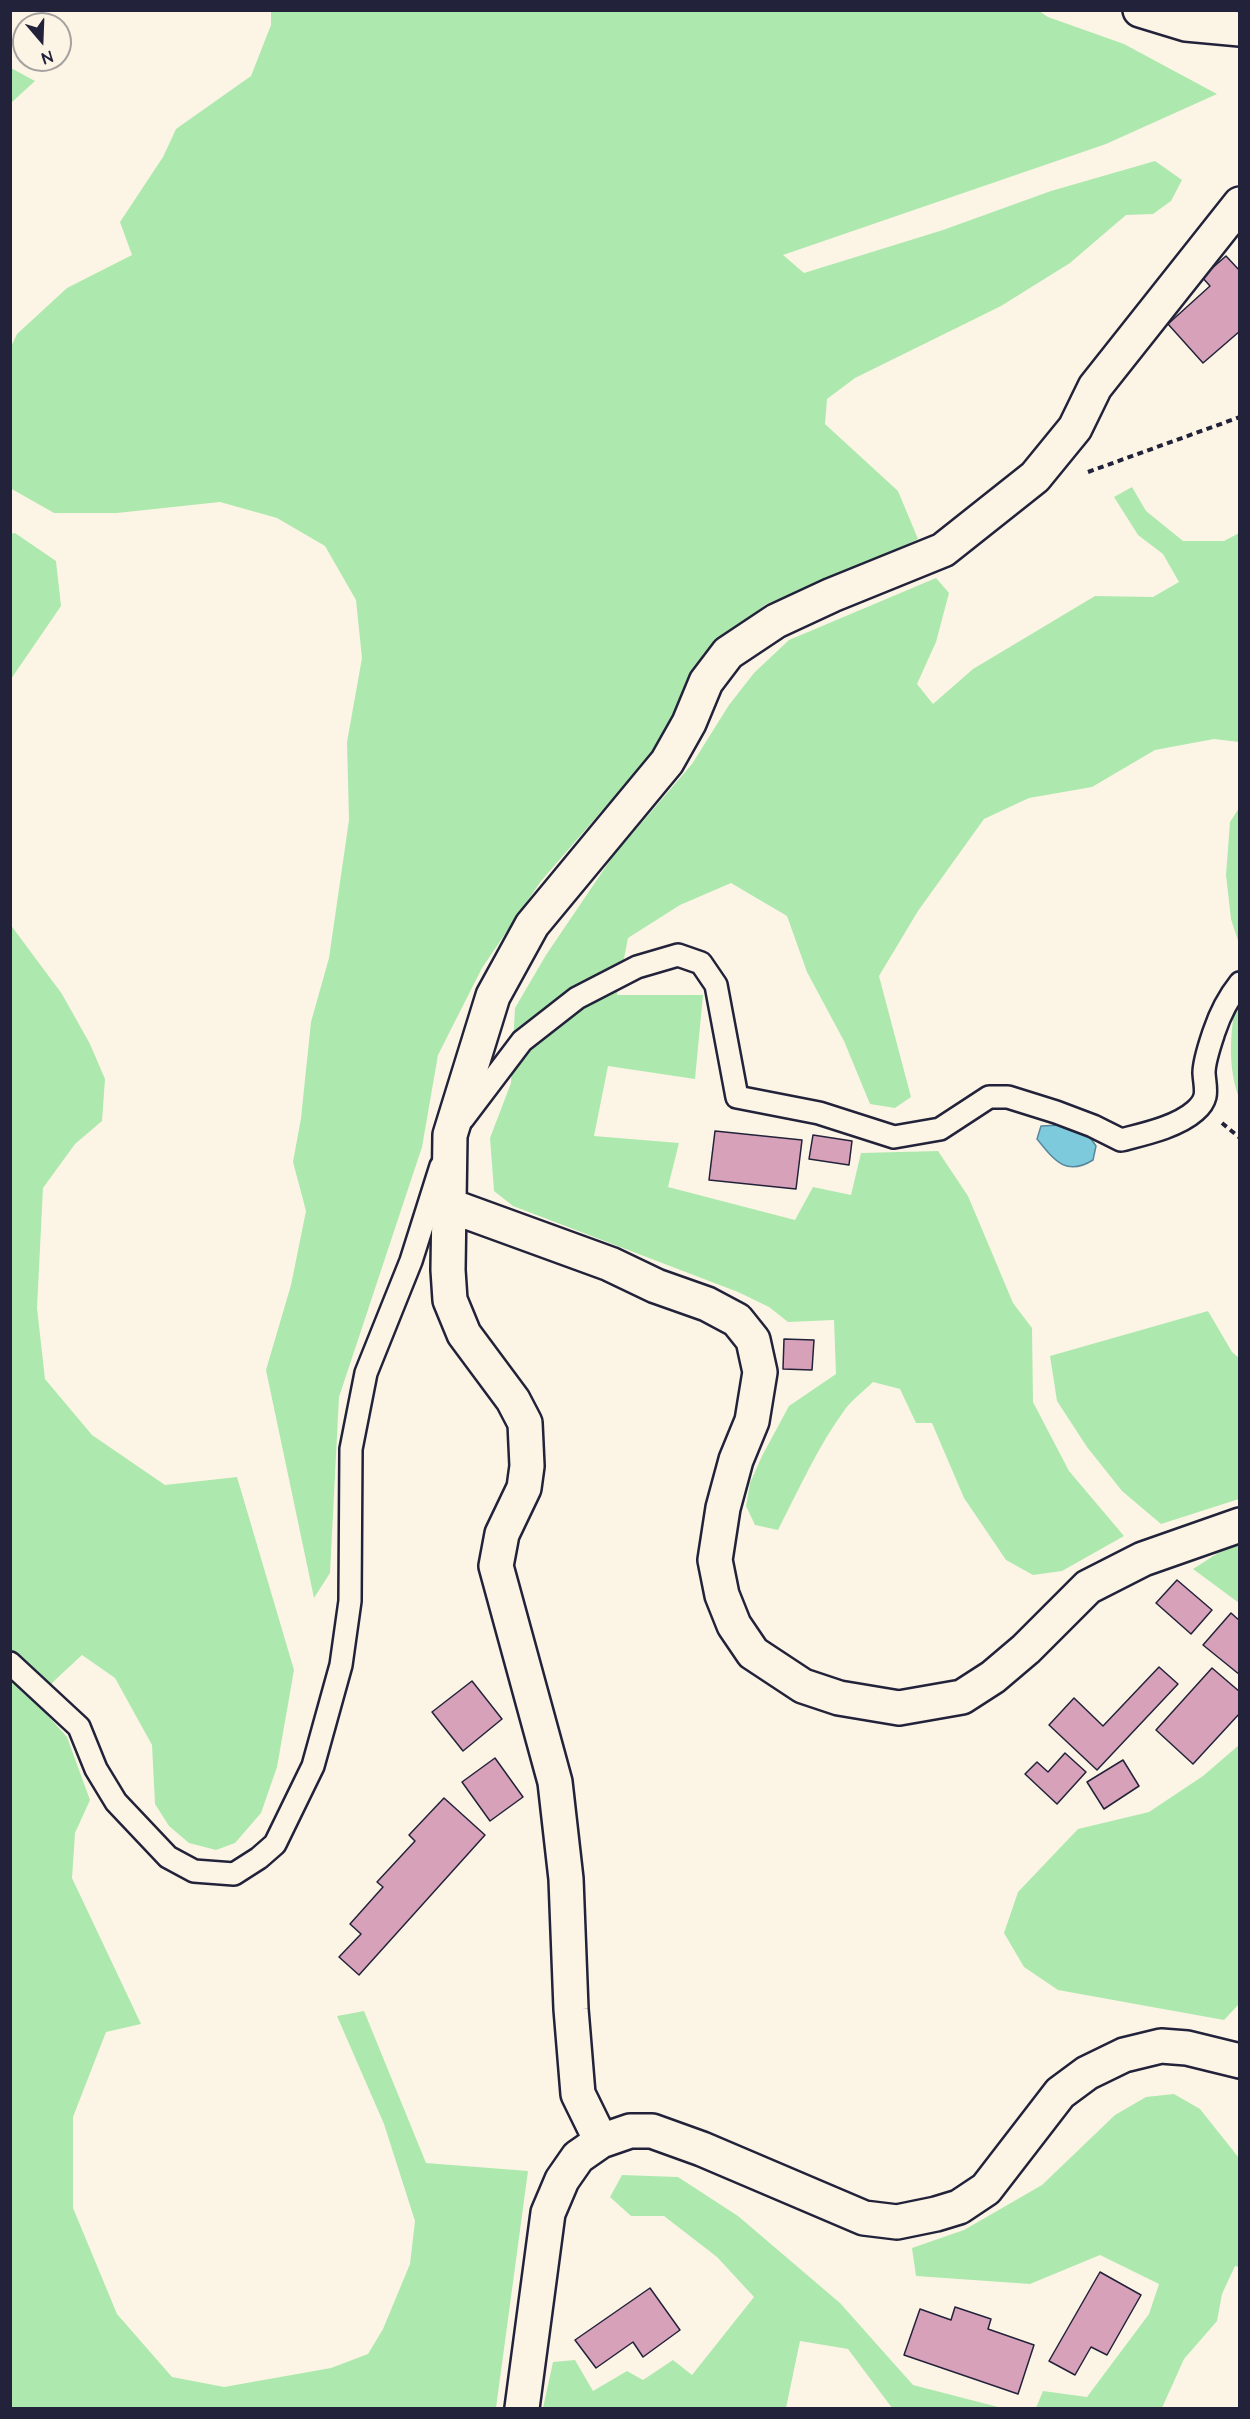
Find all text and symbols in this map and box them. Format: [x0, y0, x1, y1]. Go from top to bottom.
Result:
north arrow [12, 12, 72, 72]
text: N [39, 45, 56, 69]

